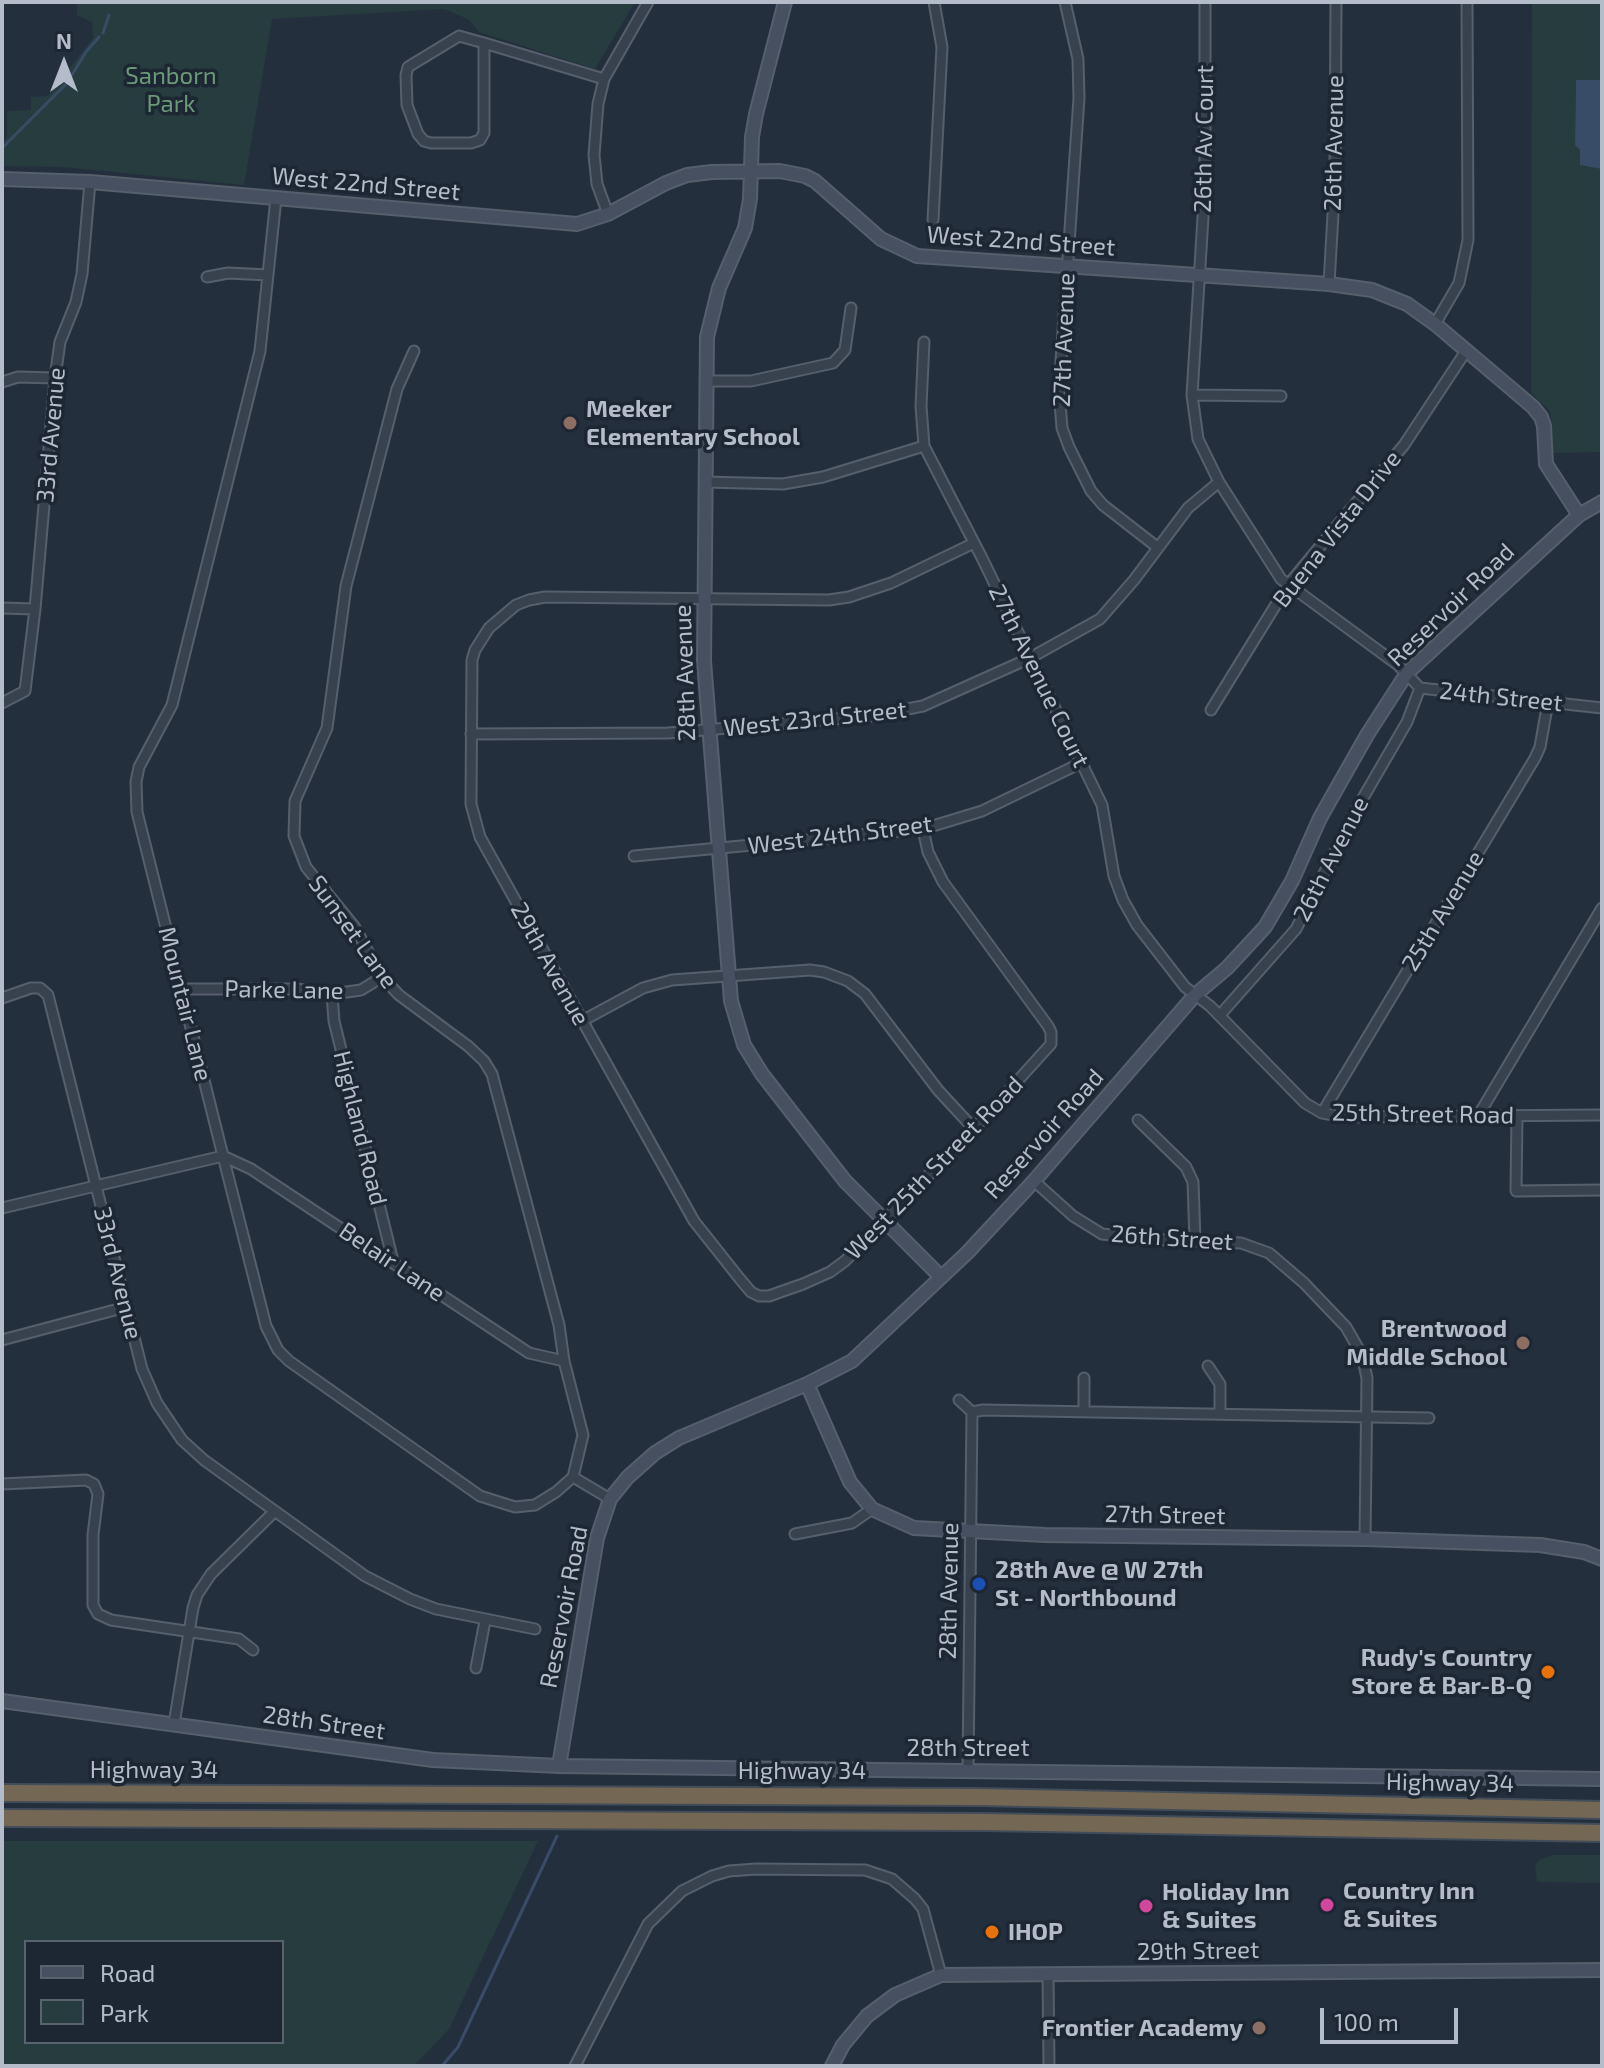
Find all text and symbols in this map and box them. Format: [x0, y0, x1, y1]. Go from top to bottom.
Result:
north arrow [24, 24, 104, 104]
text: N [56, 27, 72, 53]
park label: Sanborn Park [125, 62, 217, 118]
street label: 26th Av Court [1188, 65, 1220, 213]
street label: 26th Avenue [1318, 75, 1350, 211]
street label: West 22nd Street [271, 161, 461, 207]
street label: West 22nd Street [926, 220, 1116, 262]
street label: 27th Avenue [1047, 272, 1081, 408]
street label: 33rd Avenue [31, 366, 71, 504]
place label: Meeker Elementary School [586, 395, 800, 451]
marker: Meeker Elementary School [561, 414, 579, 432]
street label: Buena Vista Drive [1267, 445, 1407, 613]
street label: Reservoir Road [1382, 537, 1520, 673]
street label: 27th Avenue Court [982, 580, 1096, 772]
street label: 28th Avenue [668, 604, 702, 742]
street label: 24th Street [1438, 676, 1564, 718]
street label: West 23rd Street [722, 695, 908, 743]
street label: 26th Avenue [1287, 792, 1375, 926]
street label: West 24th Street [746, 809, 934, 861]
street label: 25th Avenue [1396, 846, 1490, 976]
street label: Sunset Lane [302, 870, 404, 994]
street label: 29th Avenue [504, 898, 596, 1030]
street label: Mountair Lane [152, 924, 218, 1084]
street label: Parke Lane [224, 975, 344, 1005]
street label: Highland Road [327, 1048, 393, 1208]
street label: Reservoir Road [978, 1063, 1110, 1205]
street label: West 25th Street Road [839, 1070, 1029, 1266]
street label: 25th Street Road [1332, 1098, 1514, 1130]
street label: 33rd Avenue [88, 1204, 148, 1342]
street label: Belair Lane [334, 1216, 450, 1308]
street label: 26th Street [1110, 1219, 1234, 1257]
place label: Brentwood Middle School [1346, 1315, 1507, 1371]
marker: Brentwood Middle School [1514, 1334, 1532, 1352]
street label: 27th Street [1104, 1500, 1226, 1530]
street label: 28th Avenue [933, 1522, 965, 1660]
street label: Reservoir Road [534, 1523, 594, 1691]
place label: 28th Ave @ W 27th St - Northbound [995, 1556, 1204, 1612]
marker: 28th Ave @ W 27th St - Northbound [970, 1575, 988, 1593]
place label: Rudy's Country Store & Bar-B-Q [1351, 1644, 1532, 1700]
marker: Rudy's Country Store & Bar-B-Q [1539, 1663, 1557, 1681]
street label: 28th Street [261, 1700, 387, 1746]
street label: 28th Street [906, 1734, 1030, 1762]
street label: Highway 34 [90, 1756, 218, 1784]
street label: Highway 34 [738, 1757, 866, 1785]
street label: Highway 34 [1386, 1767, 1514, 1799]
place label: Country Inn & Suites [1343, 1877, 1475, 1933]
place label: Holiday Inn & Suites [1162, 1878, 1290, 1934]
marker: Country Inn & Suites [1318, 1896, 1336, 1914]
marker: Holiday Inn & Suites [1137, 1897, 1155, 1915]
place label: IHOP [1008, 1918, 1063, 1946]
marker: IHOP [983, 1923, 1001, 1941]
street label: 29th Street [1137, 1936, 1259, 1966]
legend [24, 1940, 284, 2044]
text: Road [100, 1958, 155, 1987]
scale bar [1324, 1992, 1462, 2042]
text: Park [100, 1998, 149, 2027]
text: 100 m [1334, 2007, 1399, 2036]
place label: Frontier Academy [1042, 2014, 1243, 2042]
marker: Frontier Academy [1250, 2019, 1268, 2037]

